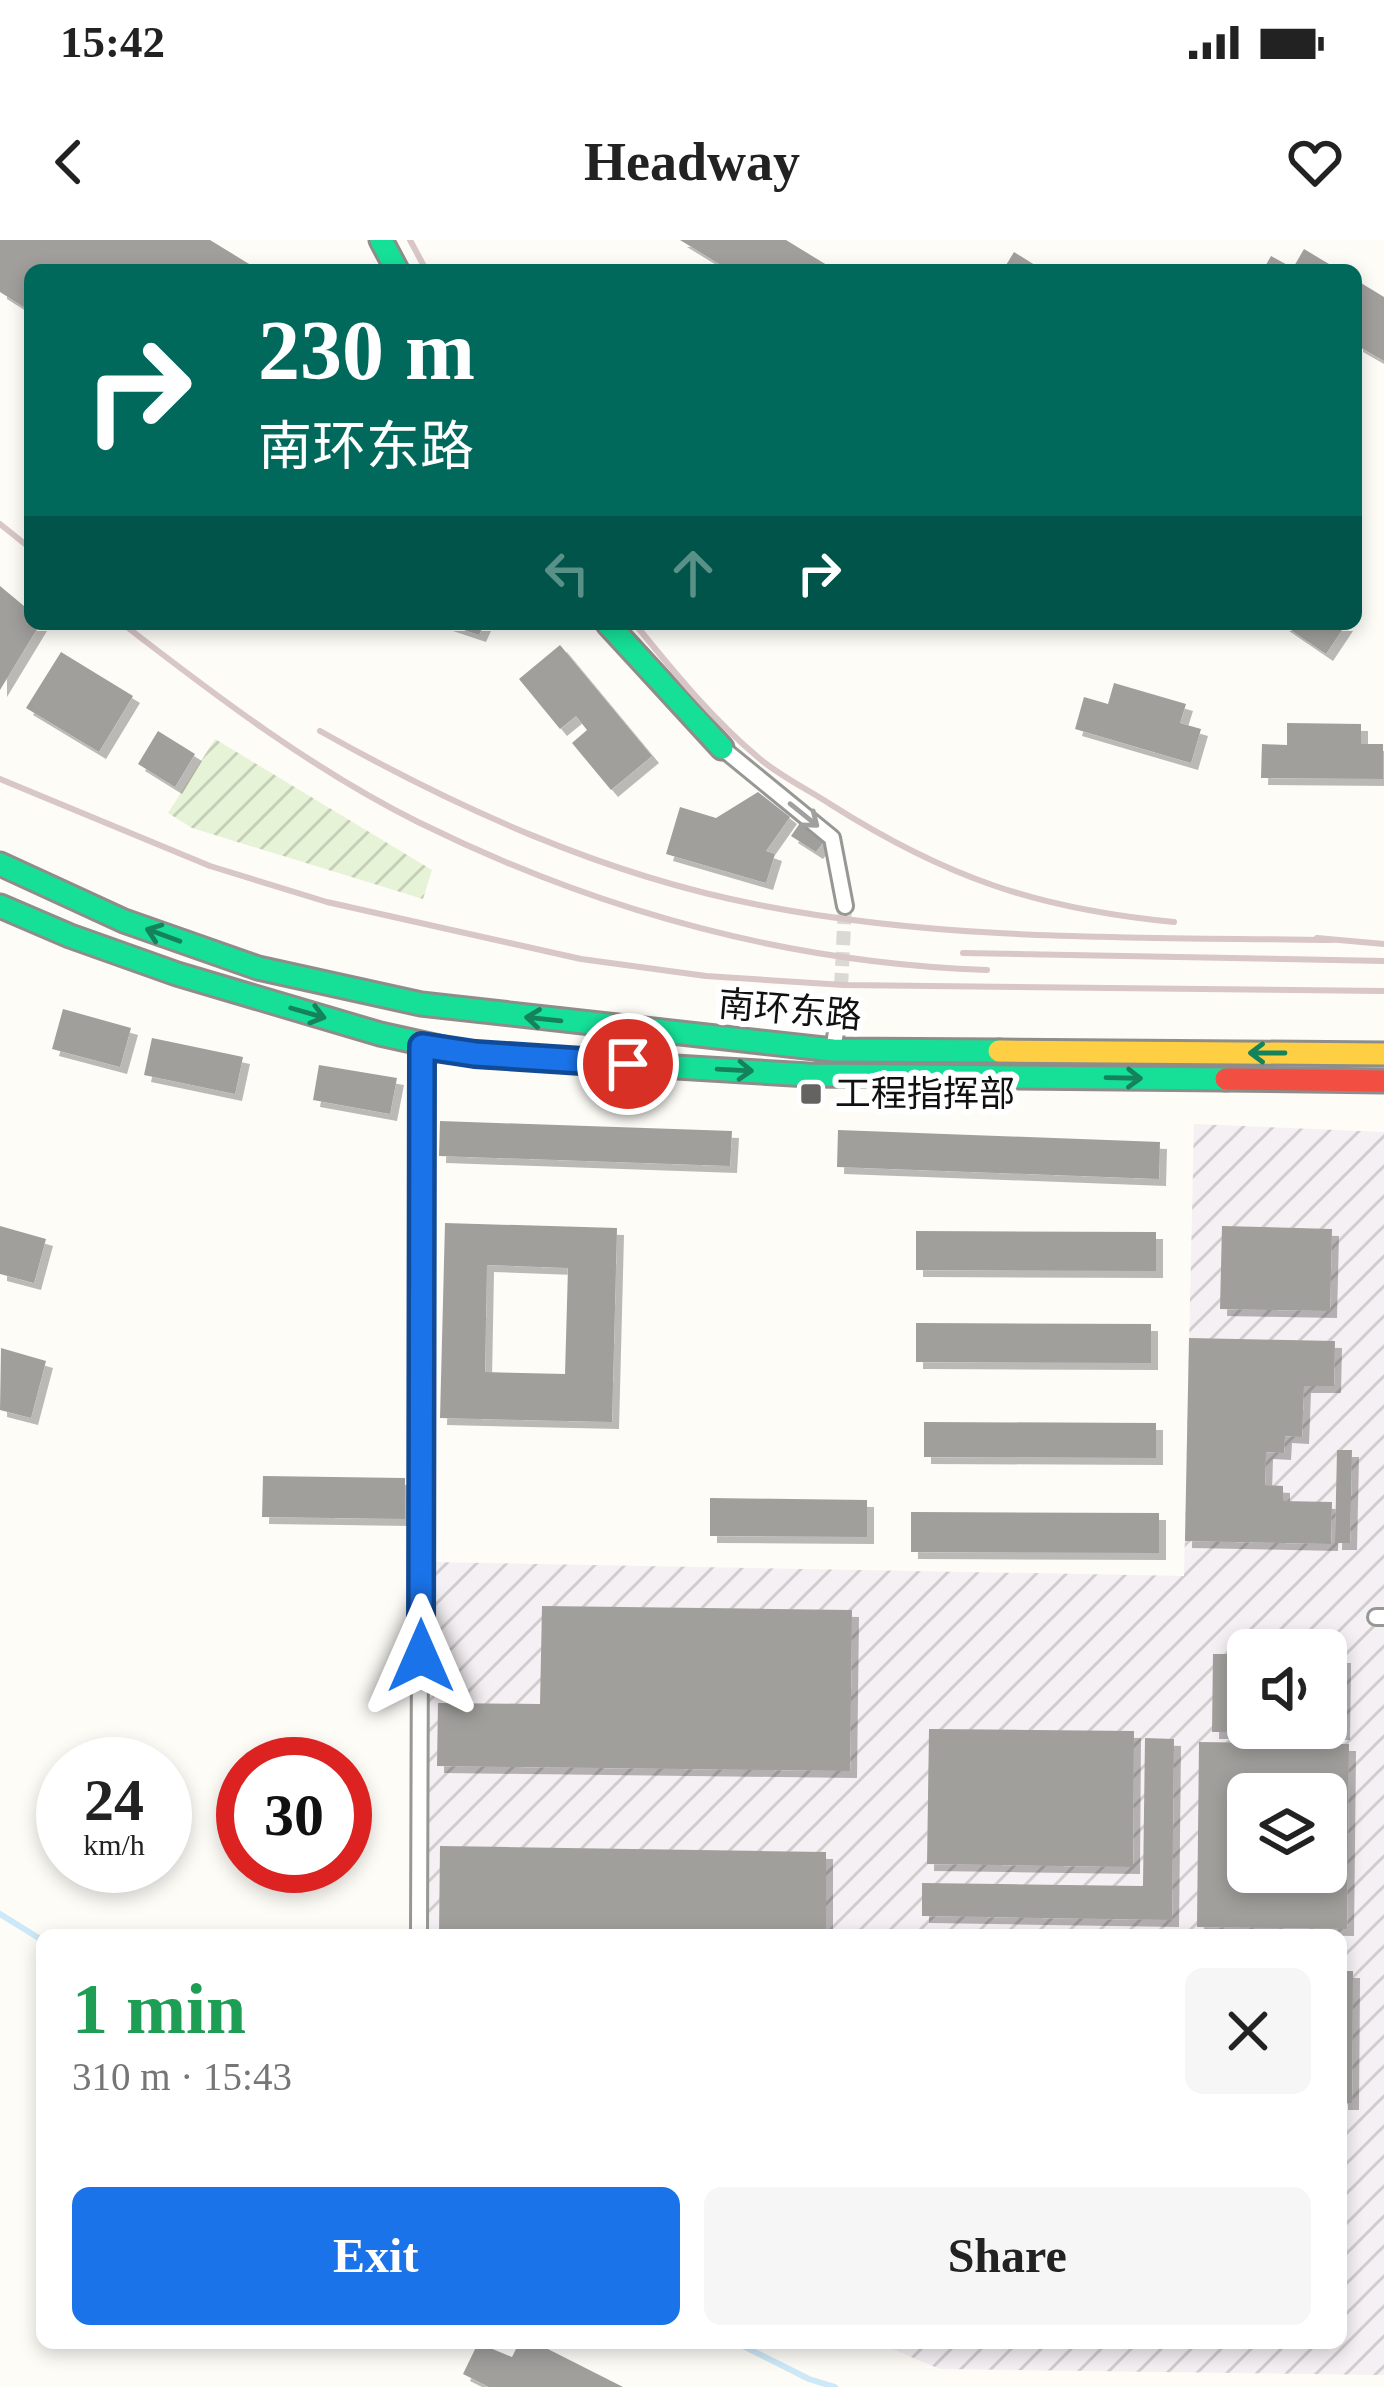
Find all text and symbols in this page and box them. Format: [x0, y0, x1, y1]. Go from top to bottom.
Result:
text: 15:42 [60, 17, 165, 67]
icon: back [36, 129, 102, 195]
icon: heart [1282, 129, 1348, 195]
text: Headway [584, 132, 800, 192]
text: 230 m [258, 304, 475, 397]
icon: right [60, 312, 216, 468]
text: 南环东路 [258, 417, 474, 477]
icon: left [534, 540, 600, 606]
icon: ahead [660, 540, 726, 606]
icon: right [786, 540, 852, 606]
one-way arrow [787, 801, 819, 828]
one-way arrow [145, 923, 182, 944]
street label: 南环东路 [717, 984, 863, 1036]
one-way arrow [289, 1004, 327, 1026]
one-way arrow [524, 1007, 563, 1029]
pin [577, 1013, 679, 1115]
icon: arrive [595, 1031, 661, 1097]
one-way arrow [1248, 1042, 1287, 1065]
one-way arrow [715, 1059, 754, 1082]
one-way arrow [1104, 1067, 1143, 1089]
place label: 工程指挥部 [835, 1074, 1015, 1114]
marker: 工程指挥部 [798, 1081, 824, 1107]
position arrow [358, 1593, 484, 1719]
map controls [1227, 1629, 1347, 1893]
button: sound [1227, 1629, 1347, 1749]
speed limit sign: 30 [216, 1737, 372, 1893]
text: 24 [84, 1767, 144, 1833]
button: layers [1227, 1773, 1347, 1893]
text: km/h [83, 1828, 145, 1861]
button: close [1185, 1968, 1311, 2094]
text: 1 min [72, 1969, 246, 2049]
text: 310 m · 15:43 [72, 2055, 292, 2098]
button: Exit [72, 2187, 680, 2325]
button: Share [704, 2187, 1311, 2325]

